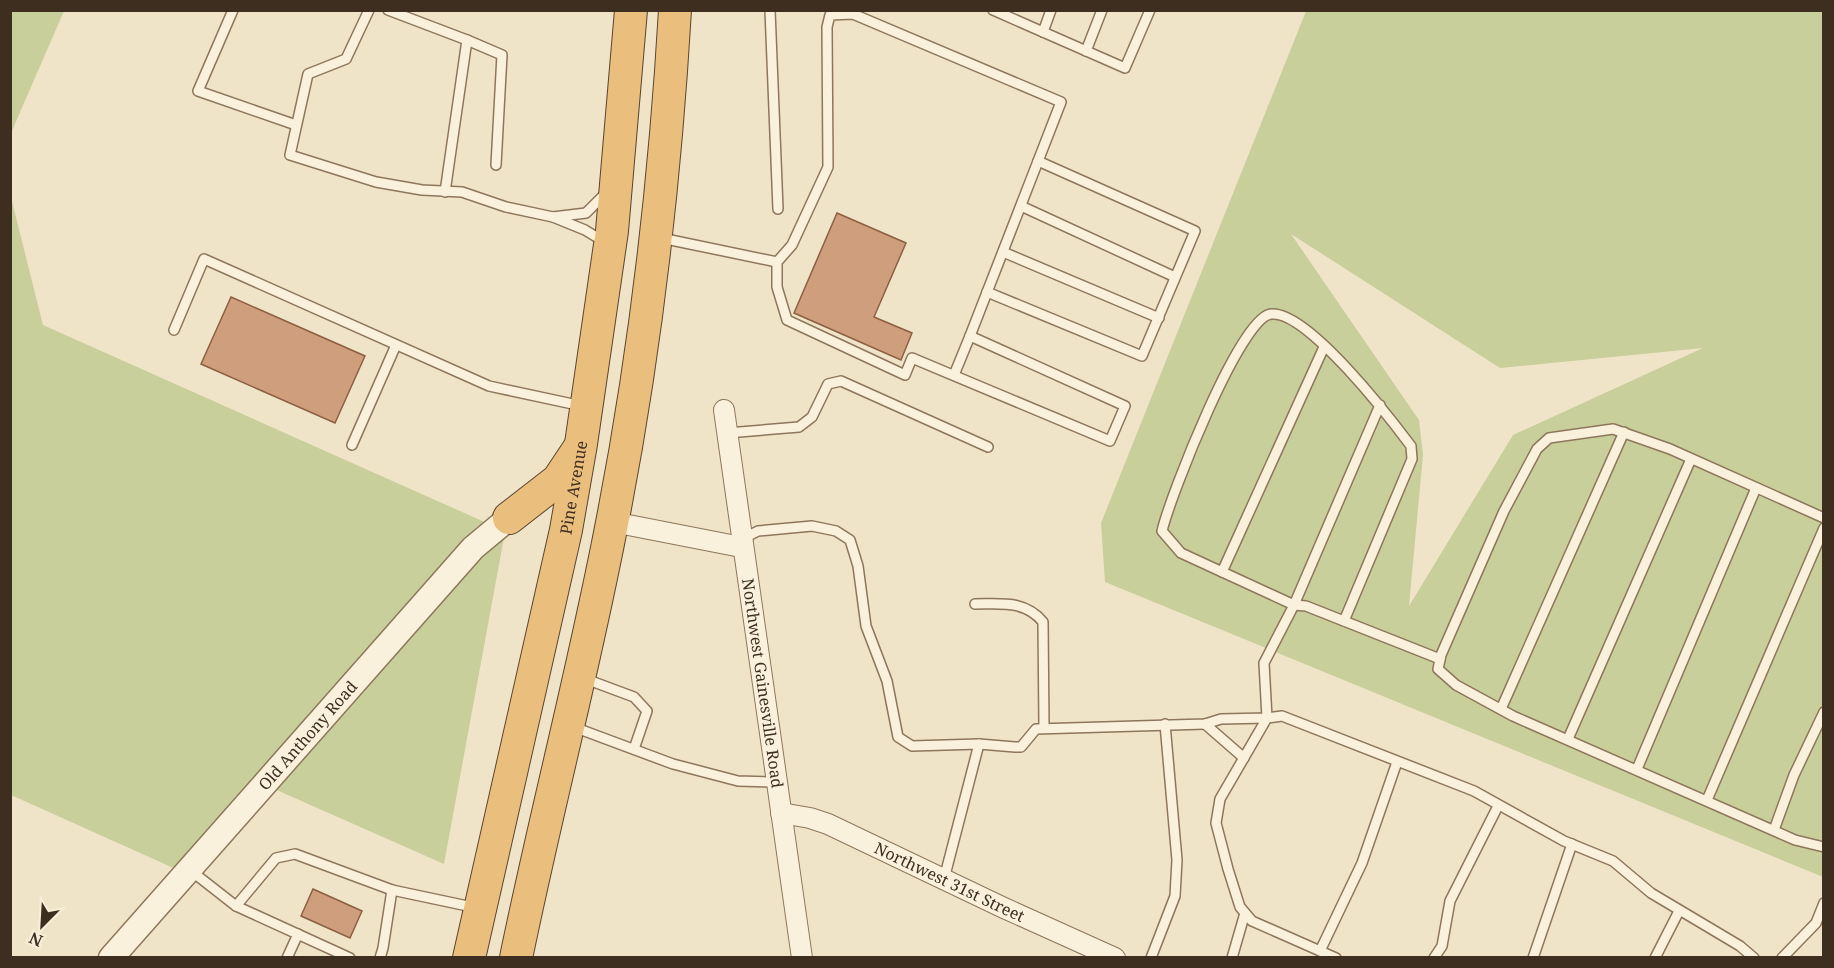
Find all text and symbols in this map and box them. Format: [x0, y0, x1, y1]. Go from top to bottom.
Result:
street label: Pine Avenue [554, 439, 592, 536]
street label: Northwest Gainesville Road [737, 577, 789, 790]
street label: Old Anthony Road [253, 676, 362, 795]
street label: Northwest 31st Street [871, 837, 1028, 927]
north arrow [12, 896, 72, 956]
text: N [25, 927, 46, 952]

